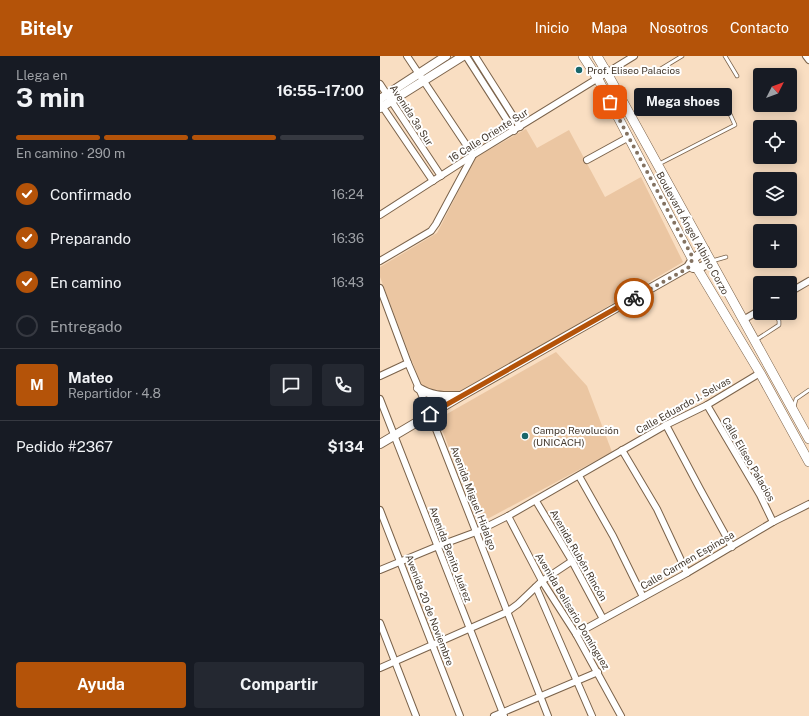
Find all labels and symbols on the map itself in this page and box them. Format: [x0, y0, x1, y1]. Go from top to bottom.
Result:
place label: Prof. Eliseo Palacios [587, 64, 680, 76]
marker: Prof. Eliseo Palacios [574, 65, 584, 75]
north arrow [753, 68, 797, 112]
street label: Avenida 3a Sur [388, 82, 436, 148]
pin [593, 85, 627, 119]
callout: Mega shoes [634, 88, 732, 116]
street label: 16 Calle Oriente Sur [446, 106, 530, 164]
street label: Boulevard Ángel Albino Corzo [654, 169, 732, 297]
courier [614, 278, 654, 318]
street label: Calle Eduardo J. Selvas [634, 374, 732, 436]
pin [413, 397, 447, 431]
street label: Calle Elíseo Palacios [720, 415, 778, 503]
place label: Campo Revolución (UNICACH) [533, 424, 619, 448]
marker: Campo Revolución (UNICACH) [520, 431, 530, 441]
street label: Avenida Miguel Hidalgo [449, 444, 499, 552]
street label: Avenida Benito Juárez [427, 505, 475, 604]
street label: Avenida Rubén Rincón [548, 507, 610, 603]
street label: Calle Carmen Espinosa [638, 528, 736, 592]
street label: Avenida Belisario Domínguez [533, 551, 613, 672]
street label: Avenida 20 de Noviembre [403, 553, 457, 668]

